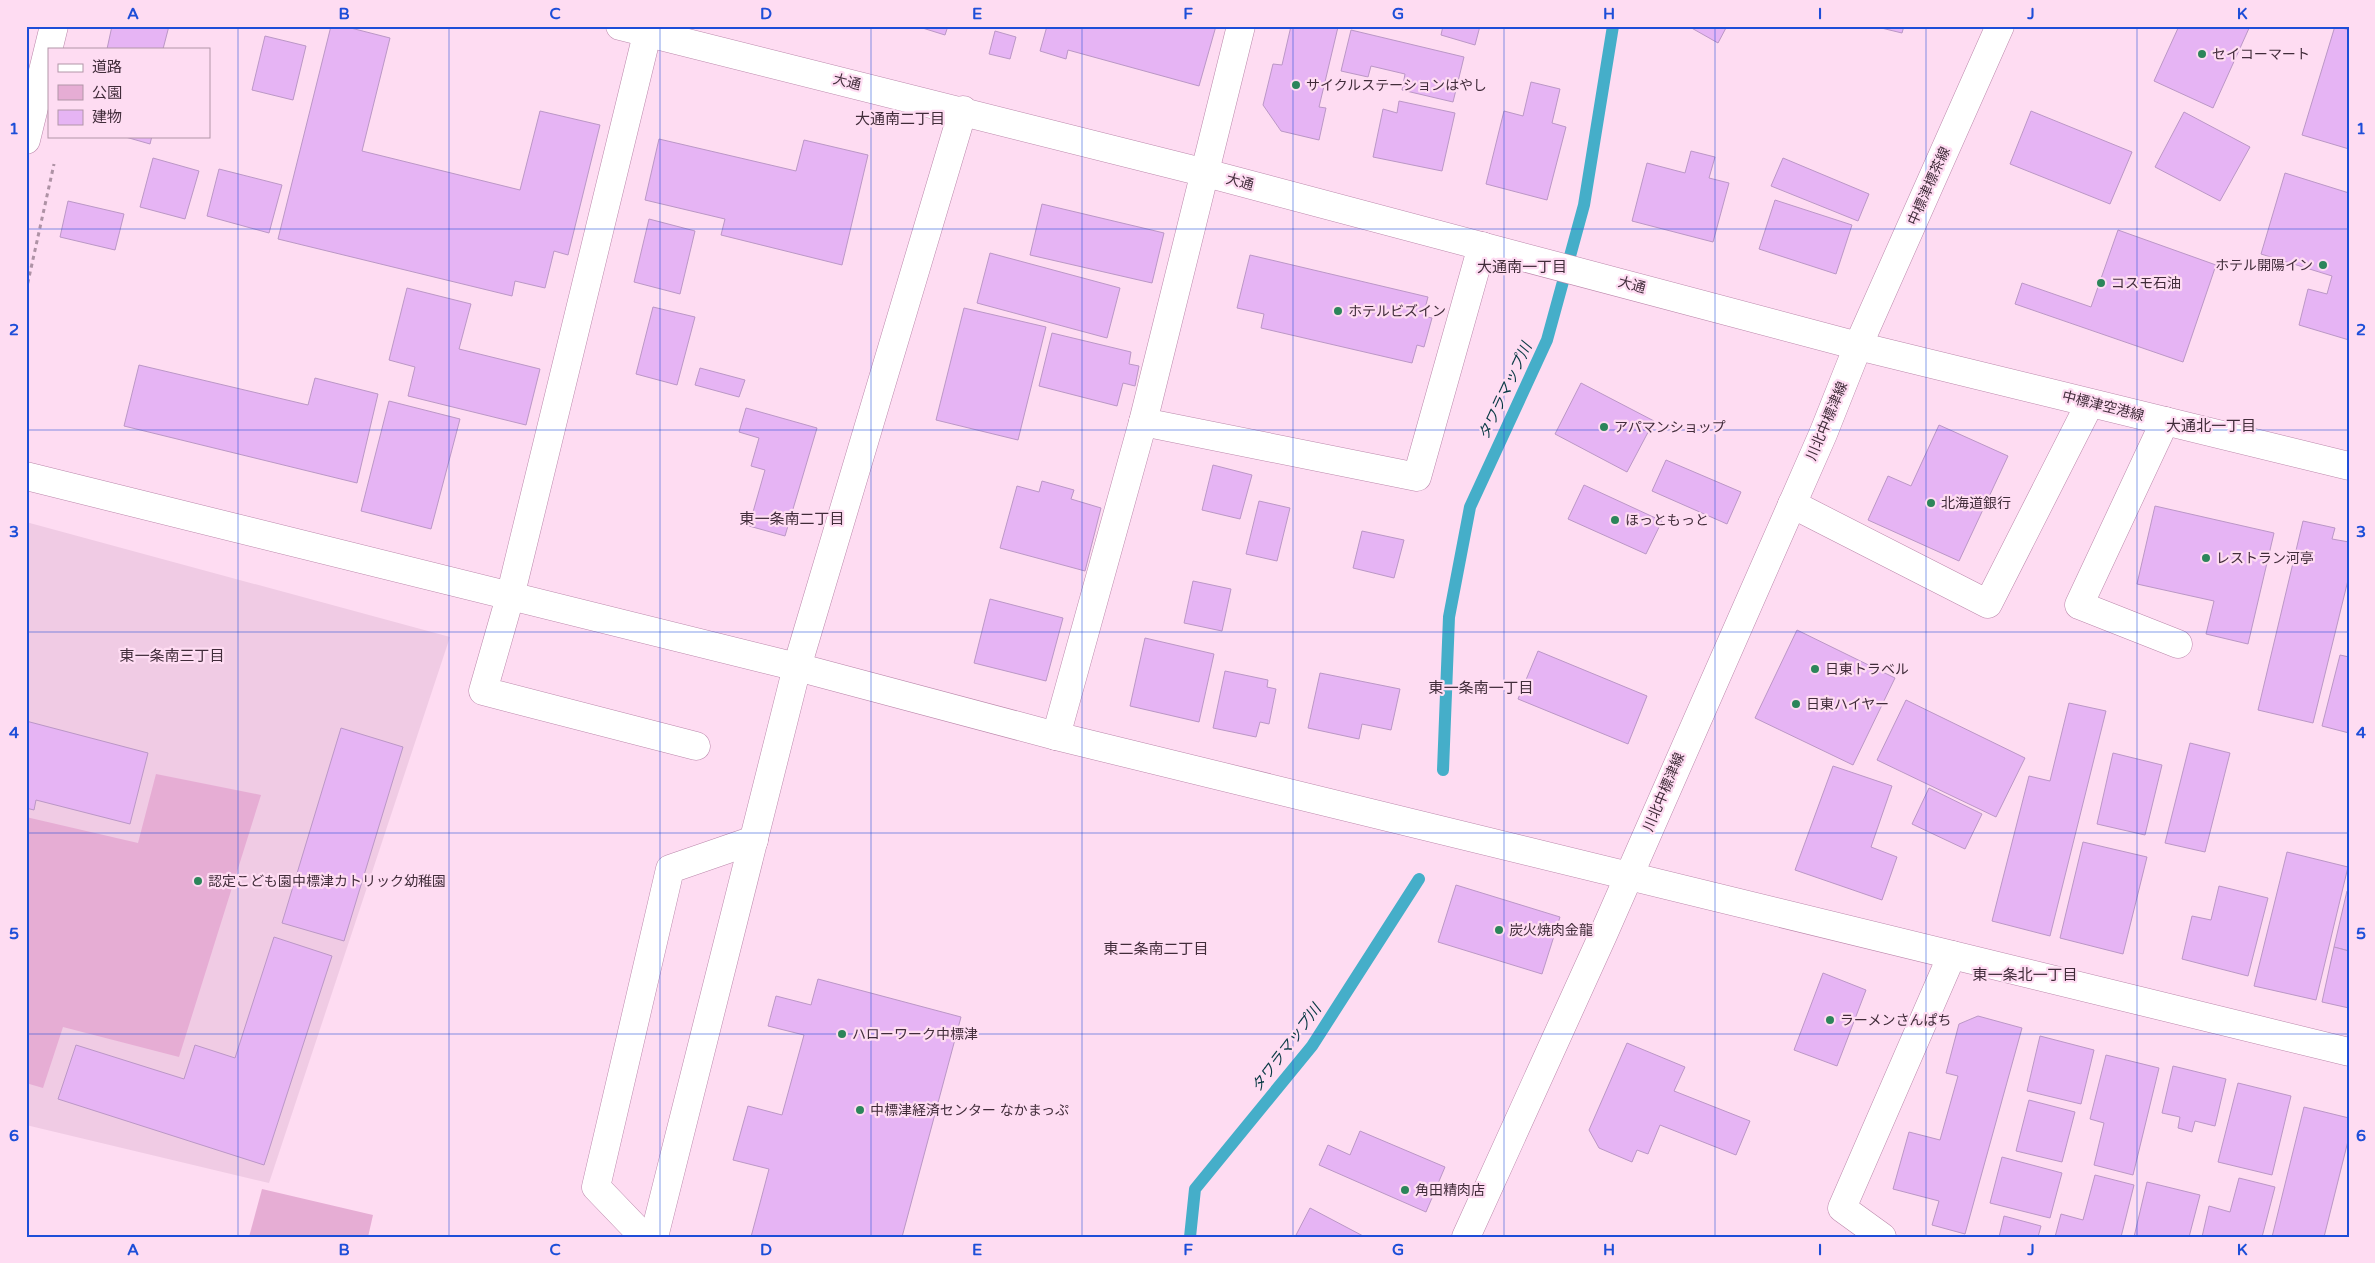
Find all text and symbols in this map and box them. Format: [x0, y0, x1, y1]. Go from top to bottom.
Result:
text: A [127, 4, 139, 24]
text: B [338, 4, 350, 24]
text: C [549, 4, 561, 24]
text: D [760, 4, 772, 24]
text: E [972, 4, 982, 24]
text: F [1183, 4, 1193, 24]
text: G [1392, 4, 1404, 24]
text: H [1603, 4, 1615, 24]
text: I [1818, 4, 1822, 24]
text: J [2026, 4, 2035, 24]
text: K [2237, 4, 2248, 24]
place label: セイコーマート [2212, 46, 2310, 63]
legend [48, 48, 210, 138]
marker: セイコーマート [2196, 48, 2208, 60]
text: 道路 [92, 58, 122, 76]
street label: 大通 [831, 70, 863, 94]
place label: サイクルステーションはやし [1306, 77, 1487, 94]
marker: サイクルステーションはやし [1290, 79, 1302, 91]
text: 公園 [92, 84, 122, 102]
text: 建物 [92, 108, 122, 126]
district label: 大通南二丁目 [855, 110, 945, 128]
text: 1 [9, 119, 19, 139]
text: 1 [2356, 119, 2366, 139]
street label: 中標津標茶線 [1904, 144, 1954, 228]
street label: 大通 [1224, 170, 1256, 194]
place label: ホテル開陽イン [2215, 257, 2313, 274]
district label: 大通南一丁目 [1477, 258, 1567, 276]
marker: ホテル開陽イン [2317, 259, 2329, 271]
street label: 大通 [1616, 273, 1648, 297]
place label: コスモ石油 [2111, 275, 2181, 292]
marker: コスモ石油 [2095, 277, 2107, 289]
place label: ホテルビズイン [1348, 303, 1446, 320]
marker: ホテルビズイン [1332, 305, 1344, 317]
text: 2 [9, 320, 19, 340]
text: 2 [2356, 320, 2366, 340]
water label: タワラマップ川 [1475, 338, 1536, 442]
street label: 川北中標津線 [1803, 379, 1851, 463]
street label: 中標津空港線 [2060, 388, 2146, 424]
district label: 大通北一丁目 [2166, 417, 2256, 435]
place label: アパマンショップ [1614, 419, 1726, 436]
marker: アパマンショップ [1598, 421, 1610, 433]
place label: 北海道銀行 [1941, 495, 2011, 512]
marker: 北海道銀行 [1925, 497, 1937, 509]
district label: 東一条南二丁目 [739, 510, 845, 528]
place label: ほっともっと [1625, 512, 1709, 529]
marker: ほっともっと [1609, 514, 1621, 526]
text: 3 [9, 522, 19, 542]
text: 3 [2356, 522, 2366, 542]
place label: レストラン河亭 [2216, 550, 2314, 567]
marker: レストラン河亭 [2200, 552, 2212, 564]
district label: 東一条南三丁目 [119, 647, 225, 665]
place label: 日東トラベル [1825, 661, 1909, 678]
marker: 日東トラベル [1809, 663, 1821, 675]
district label: 東一条南一丁目 [1428, 679, 1534, 697]
place label: 日東ハイヤー [1806, 696, 1889, 713]
marker: 日東ハイヤー [1790, 698, 1802, 710]
text: 4 [9, 723, 19, 743]
text: 4 [2356, 723, 2366, 743]
street label: 川北中標津線 [1640, 750, 1688, 834]
place label: 認定こども園中標津カトリック幼稚園 [208, 873, 446, 890]
marker: 認定こども園中標津カトリック幼稚園 [192, 875, 204, 887]
place label: 炭火焼肉金龍 [1509, 922, 1593, 939]
text: 5 [9, 924, 19, 944]
marker: 炭火焼肉金龍 [1493, 924, 1505, 936]
text: 5 [2356, 924, 2366, 944]
district label: 東二条南二丁目 [1103, 940, 1209, 958]
district label: 東一条北一丁目 [1972, 966, 2078, 984]
water label: タワラマップ川 [1247, 999, 1326, 1095]
place label: ラーメンさんぱち [1840, 1012, 1951, 1029]
marker: ラーメンさんぱち [1824, 1014, 1836, 1026]
place label: ハローワーク中標津 [852, 1026, 978, 1043]
marker: ハローワーク中標津 [836, 1028, 848, 1040]
place label: 中標津経済センター なかまっぷ [870, 1102, 1069, 1119]
marker: 中標津経済センター なかまっぷ [854, 1104, 866, 1116]
text: 6 [9, 1126, 19, 1146]
text: 6 [2356, 1126, 2366, 1146]
place label: 角田精肉店 [1415, 1182, 1485, 1199]
marker: 角田精肉店 [1399, 1184, 1411, 1196]
text: A [127, 1240, 139, 1260]
text: B [338, 1240, 350, 1260]
text: C [549, 1240, 561, 1260]
text: D [760, 1240, 772, 1260]
text: E [972, 1240, 982, 1260]
text: F [1183, 1240, 1193, 1260]
text: G [1392, 1240, 1404, 1260]
text: H [1603, 1240, 1615, 1260]
text: I [1818, 1240, 1822, 1260]
text: J [2026, 1240, 2035, 1260]
text: K [2237, 1240, 2248, 1260]

